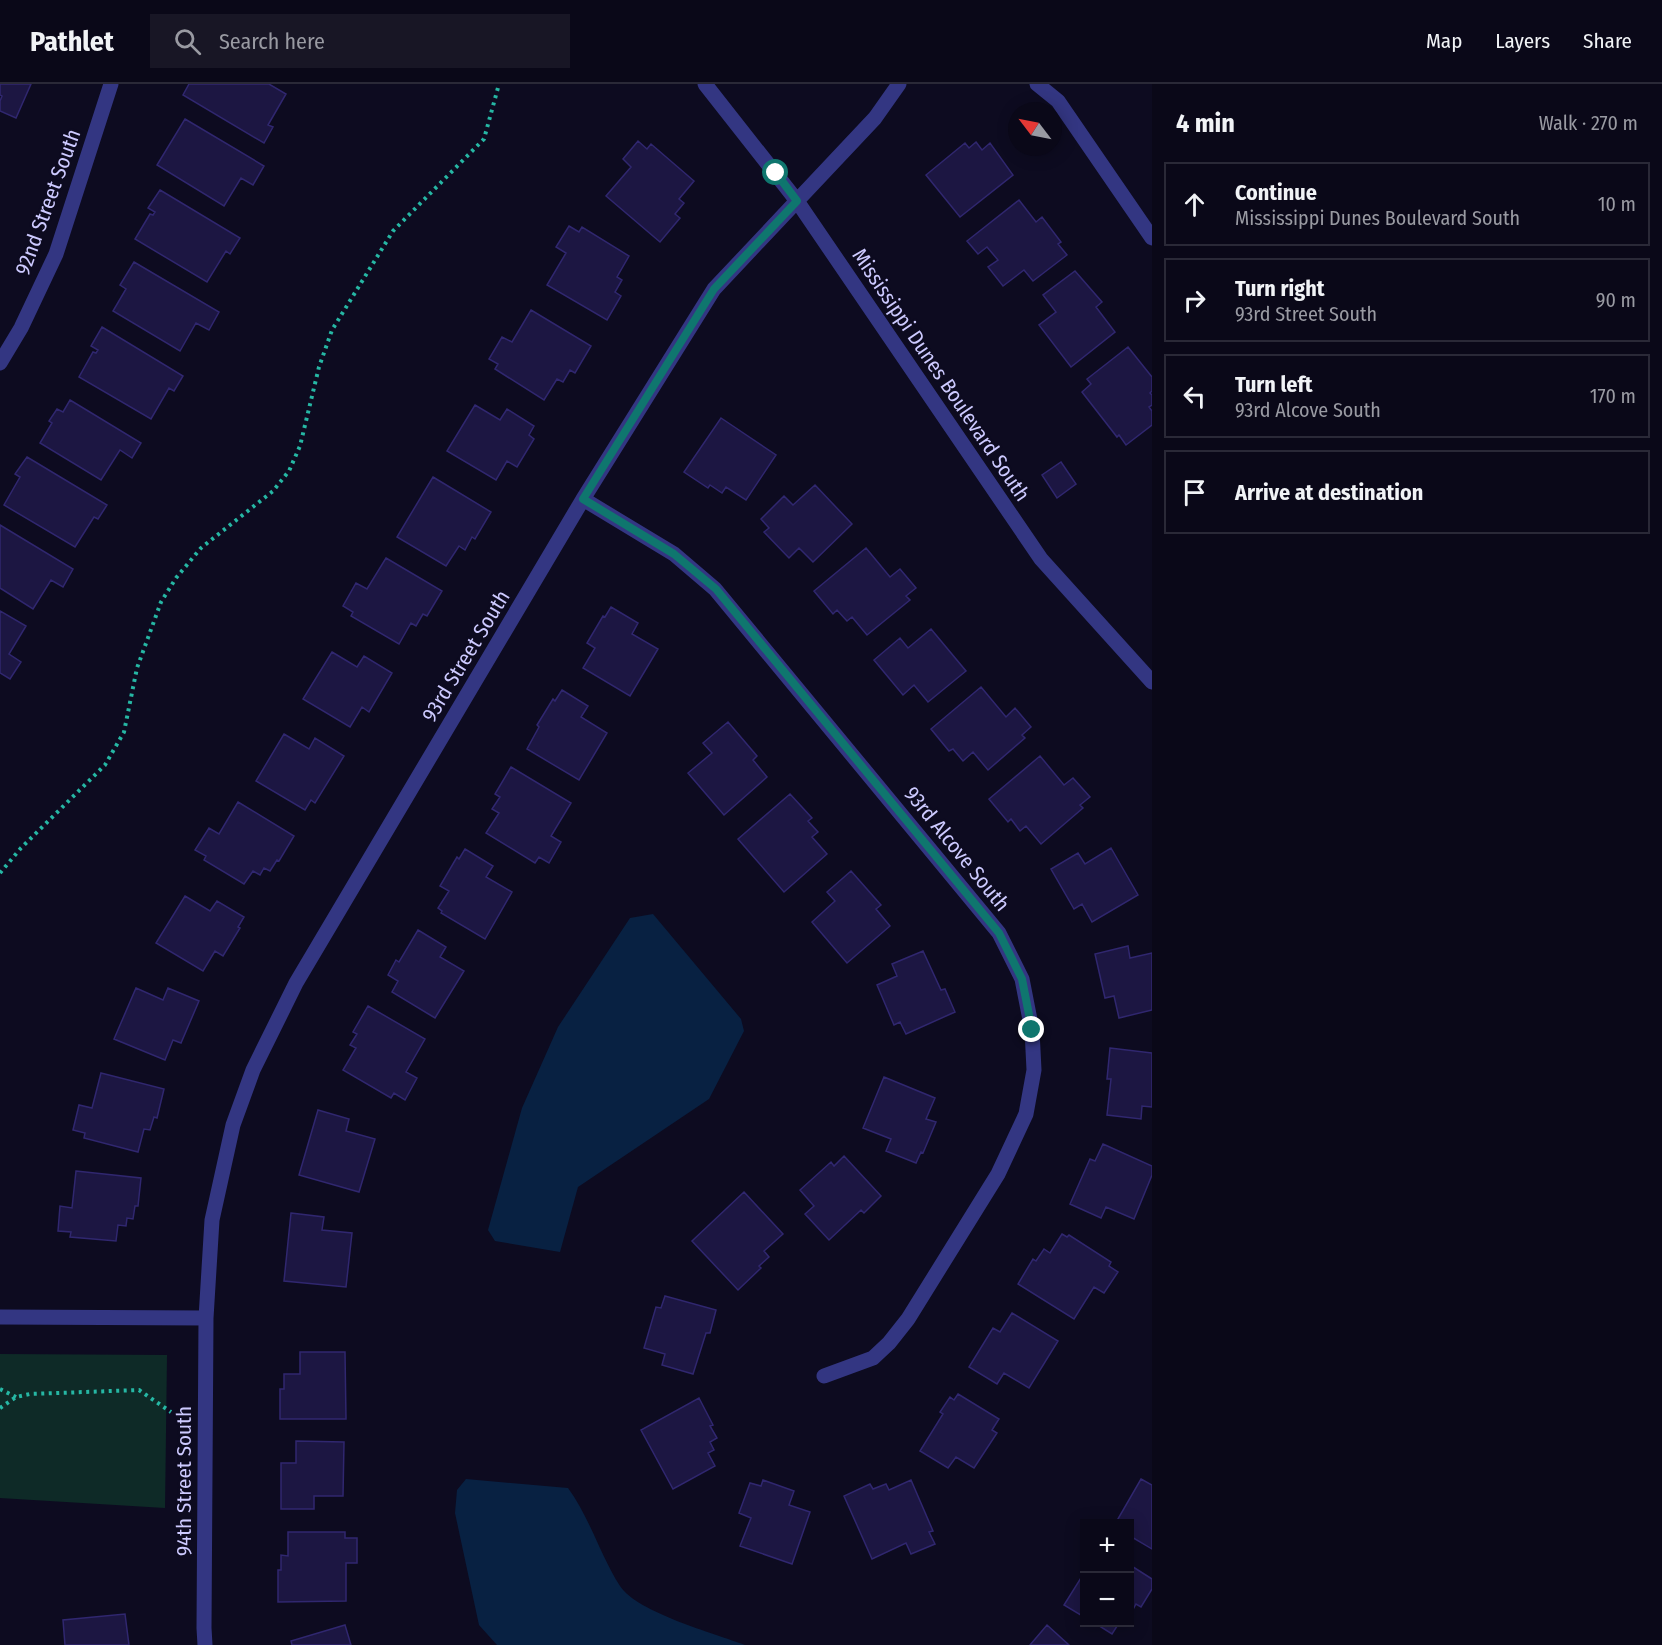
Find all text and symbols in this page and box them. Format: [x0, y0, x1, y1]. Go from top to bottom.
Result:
search box [150, 14, 570, 68]
text: Pathlet [30, 25, 114, 58]
icon: search [171, 25, 204, 58]
text: Search here [219, 28, 325, 55]
text: Map [1426, 28, 1462, 54]
text: Layers [1495, 28, 1550, 54]
text: Share [1583, 28, 1632, 54]
north arrow [1008, 102, 1062, 156]
text: 4 min [1176, 108, 1235, 139]
text: Walk · 270 m [1539, 111, 1638, 135]
street label: 92nd Street South [10, 126, 86, 278]
route start [762, 159, 788, 185]
text: Continue [1235, 179, 1317, 206]
icon: ahead [1178, 188, 1211, 221]
text: 10 m [1598, 192, 1636, 216]
text: Mississippi Dunes Boulevard South [1235, 206, 1520, 230]
street label: Mississippi Dunes Boulevard South [847, 244, 1035, 506]
text: Turn right [1235, 275, 1324, 302]
icon: right [1178, 284, 1211, 317]
text: 90 m [1596, 288, 1636, 312]
text: 93rd Street South [1235, 302, 1377, 326]
text: Turn left [1235, 371, 1313, 398]
icon: left [1178, 380, 1211, 413]
text: 170 m [1590, 384, 1636, 408]
text: 93rd Alcove South [1235, 398, 1381, 422]
icon: arrive [1178, 476, 1211, 509]
text: Arrive at destination [1235, 479, 1423, 506]
street label: 93rd Street South [416, 585, 516, 727]
street label: 93rd Alcove South [899, 781, 1015, 917]
route end [1018, 1016, 1044, 1042]
street label: 94th Street South [171, 1406, 197, 1556]
map controls [1080, 1519, 1134, 1627]
button: + [1080, 1519, 1134, 1573]
button: − [1080, 1573, 1134, 1627]

